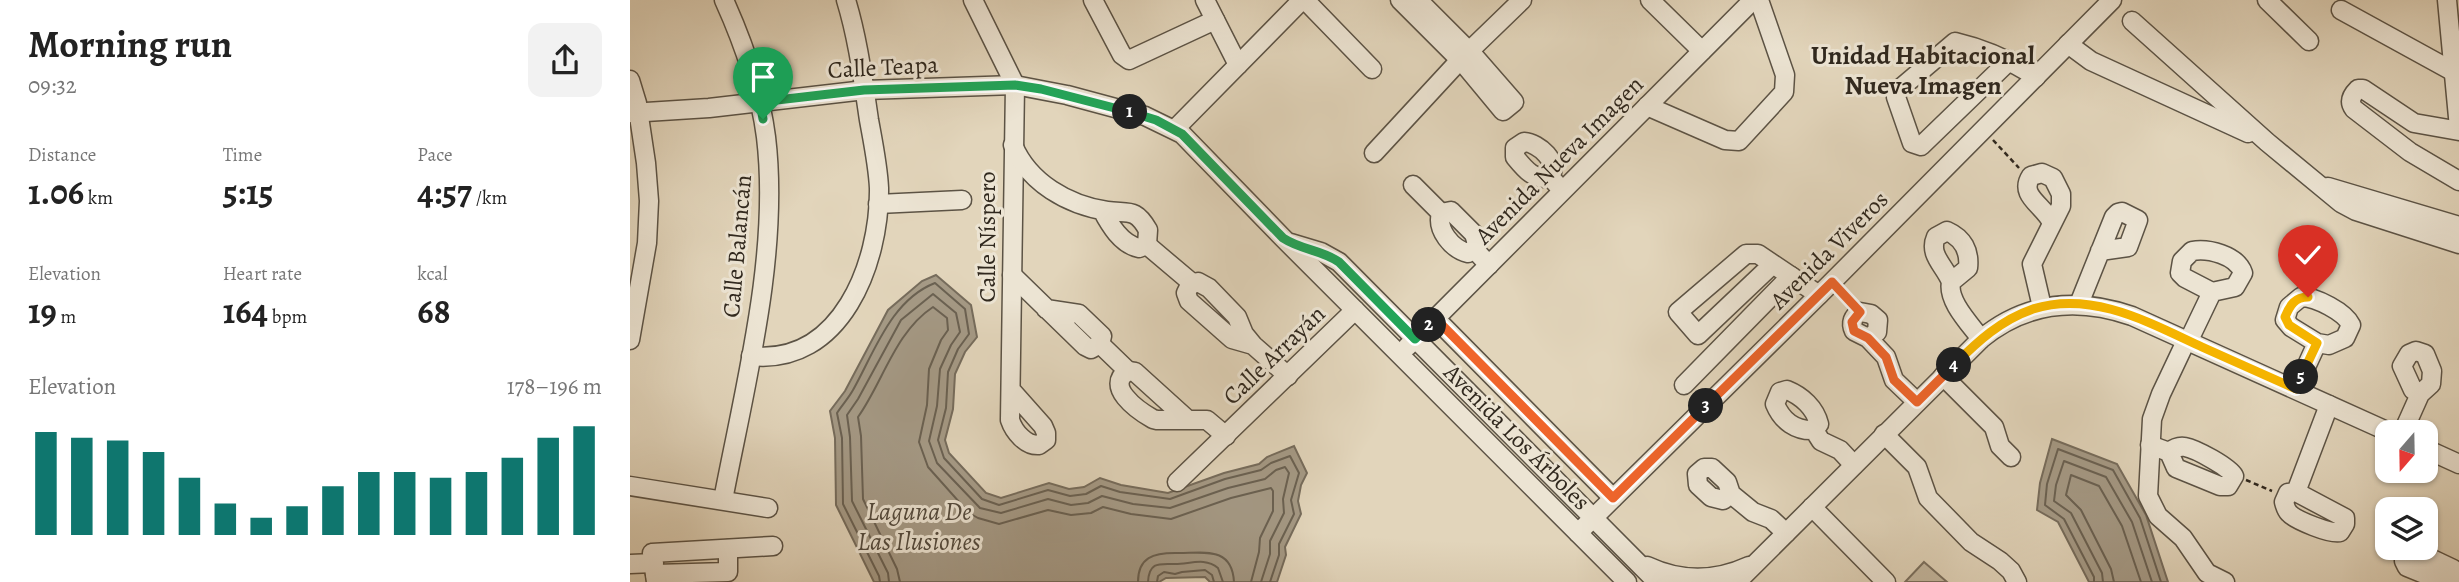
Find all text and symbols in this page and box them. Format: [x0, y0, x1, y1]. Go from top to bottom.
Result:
text: Morning run [28, 18, 232, 70]
button: share [528, 23, 602, 97]
district label: Unidad Habitacional Nueva Imagen [1811, 38, 2035, 103]
pin [733, 47, 793, 119]
street label: Calle Teapa [827, 48, 940, 86]
icon: arrive [744, 58, 782, 96]
street label: Avenida Nueva Imagen [1467, 69, 1650, 252]
text: 09:32 [28, 70, 77, 101]
pin: 1 [1112, 94, 1148, 130]
text: 1 [1126, 98, 1133, 124]
text: Distance [28, 142, 96, 168]
text: Time [223, 142, 262, 168]
text: Pace [417, 142, 453, 168]
text: 1.06 [28, 168, 84, 216]
text: 5:15 [223, 168, 273, 216]
text: 4:57 [417, 168, 472, 216]
street label: Calle Níspero [971, 171, 1003, 303]
street label: Calle Balancán [715, 173, 759, 319]
street label: Avenida Viveros [1762, 184, 1895, 317]
text: km [84, 185, 113, 211]
text: /km [472, 185, 507, 211]
pin [2278, 225, 2338, 297]
icon: check [2289, 236, 2327, 274]
text: Elevation [28, 261, 101, 287]
text: Heart rate [223, 261, 302, 287]
text: kcal [417, 261, 448, 287]
text: 19 [28, 287, 57, 335]
text: 164 [223, 287, 268, 335]
text: 68 [417, 287, 450, 335]
street label: Calle Arrayán [1216, 298, 1332, 412]
text: m [57, 304, 76, 330]
text: bpm [268, 304, 307, 330]
pin: 2 [1412, 308, 1446, 342]
text: 2 [1424, 311, 1433, 337]
pin: 4 [1936, 348, 1972, 382]
text: 4 [1949, 351, 1958, 377]
street label: Avenida Los Árboles [1436, 356, 1597, 517]
pin: 5 [2284, 360, 2318, 394]
text: 5 [2296, 363, 2305, 389]
text: Elevation [28, 371, 116, 402]
text: 178–196 m [507, 371, 602, 402]
pin: 3 [1688, 388, 1724, 424]
text: 3 [1701, 392, 1710, 418]
north arrow [2375, 420, 2438, 483]
map controls [2375, 420, 2438, 560]
water label: Laguna De Las Ilusiones [857, 494, 981, 559]
button: layers [2375, 497, 2438, 560]

